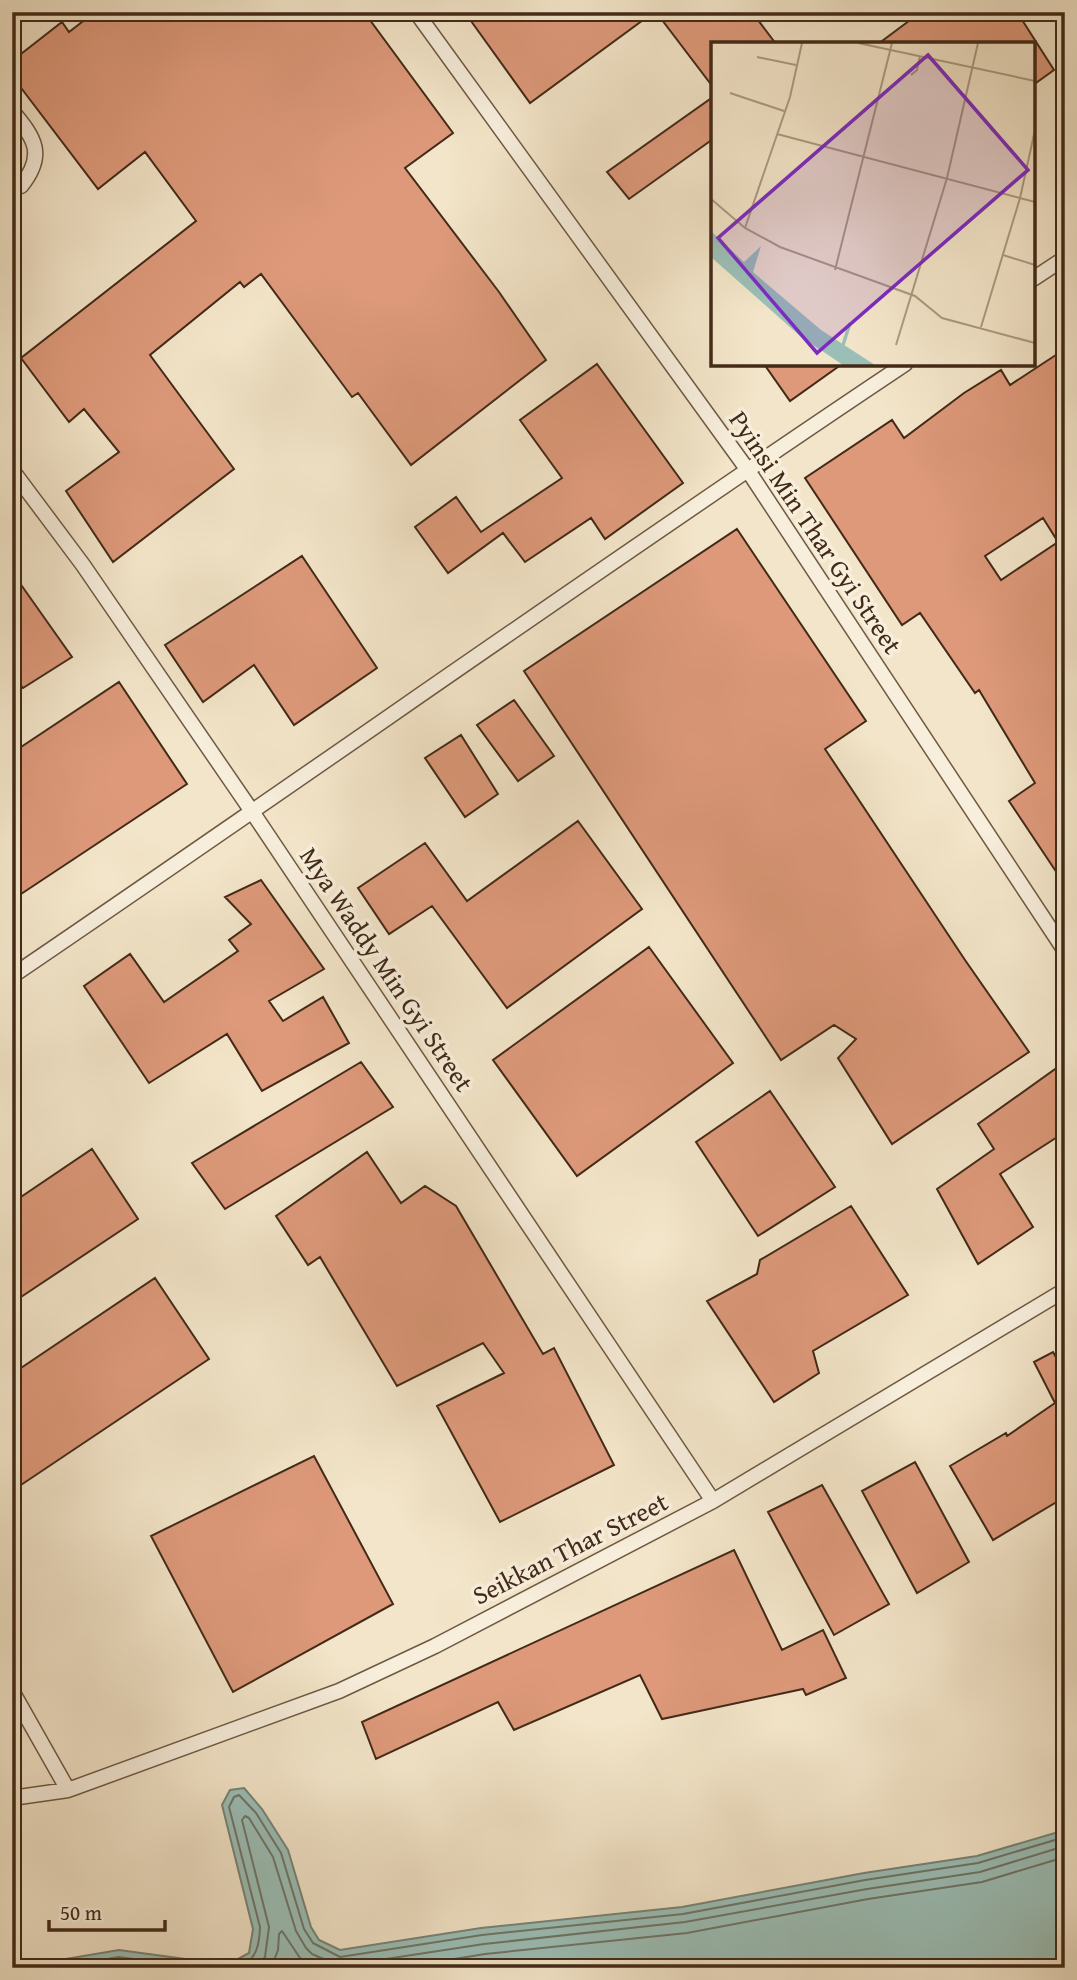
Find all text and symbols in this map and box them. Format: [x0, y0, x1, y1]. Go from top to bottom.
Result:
inset map [711, 42, 1035, 366]
street label: Pyinsi Min Thar Gyi Street [720, 403, 912, 661]
street label: Mya Waddy Min Gyi Street [290, 839, 484, 1099]
street label: Seikkan Thar Street [465, 1482, 675, 1614]
scale bar [49, 1889, 164, 1933]
text: 50 m [60, 1897, 102, 1928]

